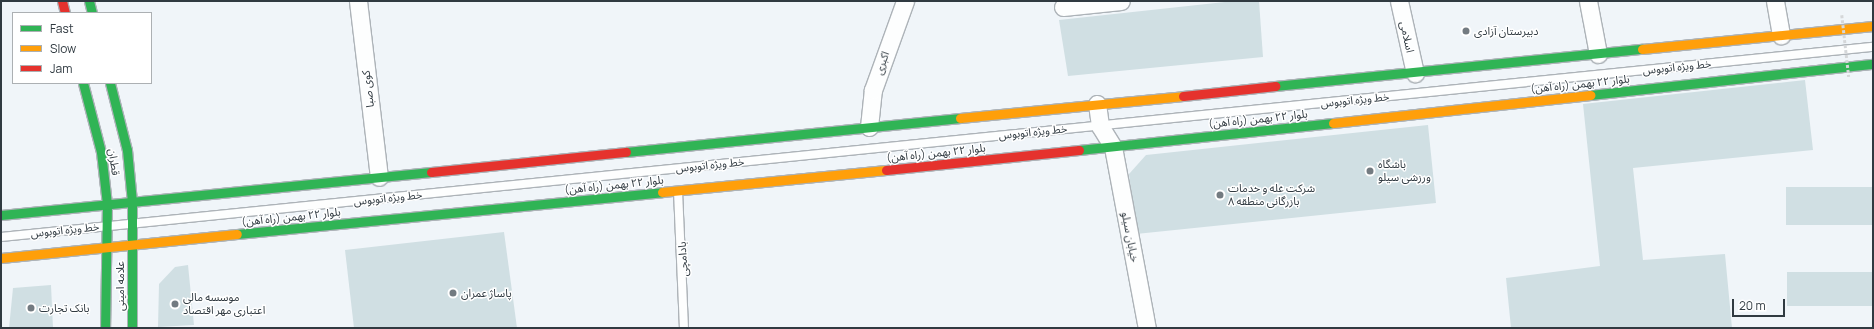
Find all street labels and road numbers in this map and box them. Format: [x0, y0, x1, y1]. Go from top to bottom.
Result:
street label: اسلامی [1397, 20, 1417, 54]
street label: اکبری [872, 50, 892, 76]
street label: خط ویژه اتوبوس [1642, 57, 1712, 77]
street label: کوی صبا [359, 70, 377, 108]
street label: بلوار ۲۲ بهمن (راه آهن) [1530, 72, 1630, 96]
street label: خط ویژه اتوبوس [1320, 90, 1390, 110]
street label: بلوار ۲۲ بهمن (راه آهن) [1208, 107, 1308, 131]
street label: خط ویژه اتوبوس [998, 122, 1068, 142]
street label: بلوار ۲۲ بهمن (راه آهن) [886, 141, 986, 165]
street label: قطران [106, 148, 122, 176]
street label: خط ویژه اتوبوس [675, 155, 745, 175]
street label: بلوار ۲۲ بهمن (راه آهن) [564, 173, 664, 197]
street label: خط ویژه اتوبوس [353, 188, 423, 208]
street label: بلوار ۲۲ بهمن (راه آهن) [241, 205, 341, 229]
street label: خیابان سیلو [1119, 211, 1141, 263]
street label: خط ویژه اتوبوس [30, 220, 100, 240]
street label: بادامچی [675, 241, 691, 277]
street label: علامه امینی [113, 261, 127, 311]

